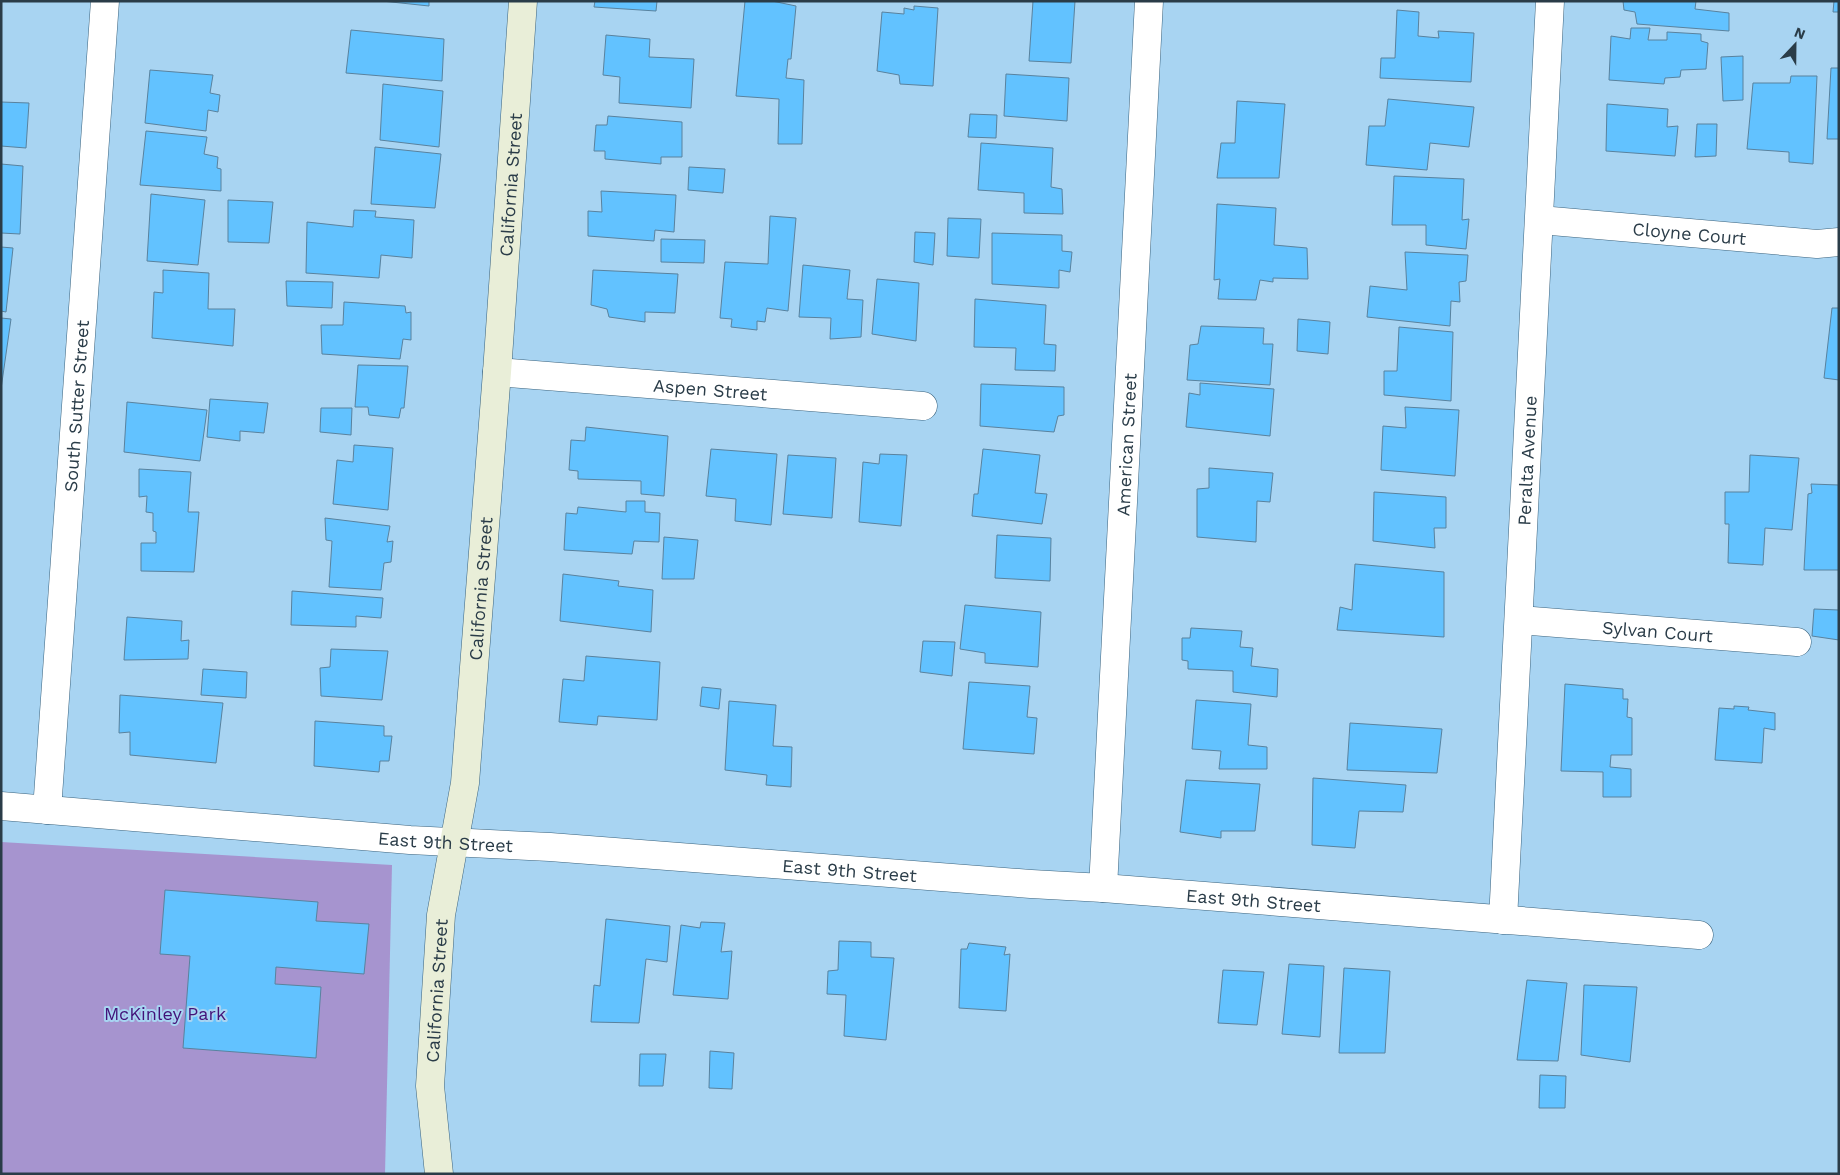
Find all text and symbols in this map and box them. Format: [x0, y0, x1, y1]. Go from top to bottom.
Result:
north arrow [1770, 20, 1820, 70]
text: N [1792, 24, 1808, 42]
street label: California Street [495, 112, 526, 257]
street label: Cloyne Court [1632, 218, 1748, 248]
street label: South Sutter Street [59, 319, 93, 493]
street label: American Street [1112, 372, 1140, 517]
street label: Aspen Street [652, 374, 769, 404]
street label: Peralta Avenue [1513, 395, 1540, 526]
street label: California Street [464, 516, 496, 661]
street label: Sylvan Court [1602, 616, 1714, 646]
street label: East 9th Street [377, 827, 514, 856]
street label: East 9th Street [781, 854, 918, 886]
street label: East 9th Street [1185, 884, 1322, 916]
street label: California Street [421, 918, 451, 1063]
park label: McKinley Park [104, 1003, 226, 1024]

